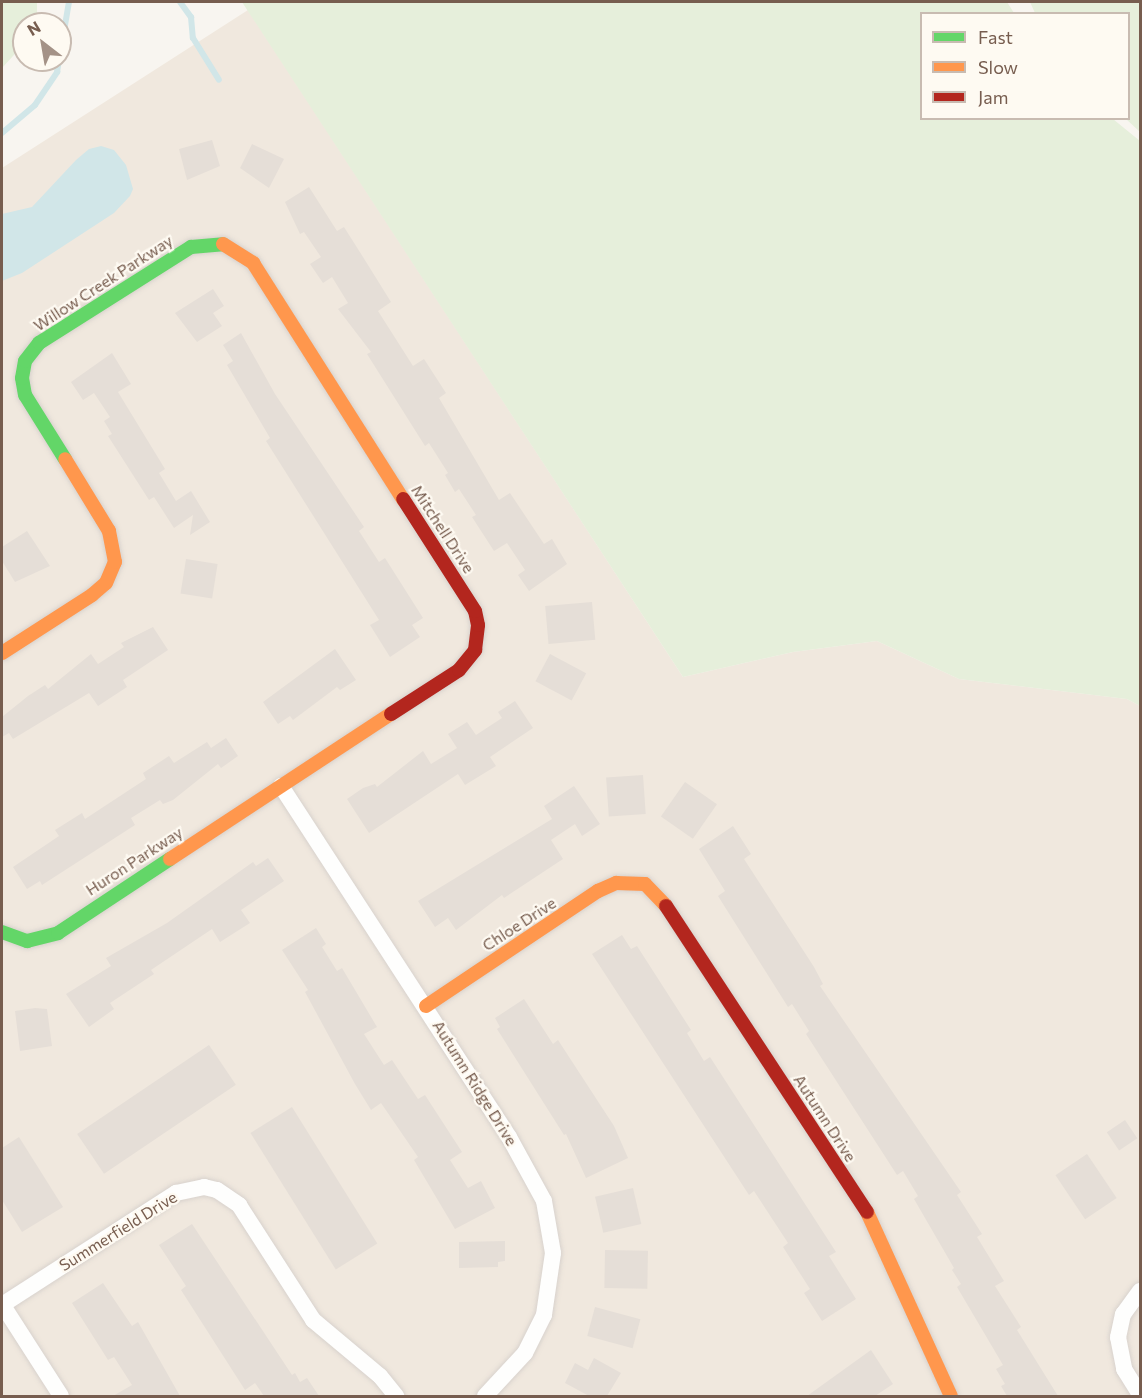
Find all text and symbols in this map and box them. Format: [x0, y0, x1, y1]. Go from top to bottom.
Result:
north arrow [12, 12, 72, 72]
legend [920, 12, 1130, 120]
text: N [23, 17, 44, 39]
text: Fast [978, 26, 1013, 48]
text: Slow [978, 56, 1018, 78]
text: Jam [978, 86, 1008, 108]
street label: Willow Creek Parkway [30, 231, 176, 335]
street label: Mitchell Drive [407, 481, 479, 577]
street label: Huron Parkway [82, 823, 186, 899]
street label: Chloe Drive [479, 893, 559, 955]
street label: Autumn Ridge Drive [429, 1017, 521, 1149]
street label: Autumn Drive [790, 1071, 860, 1165]
street label: Summerfield Drive [56, 1187, 180, 1275]

